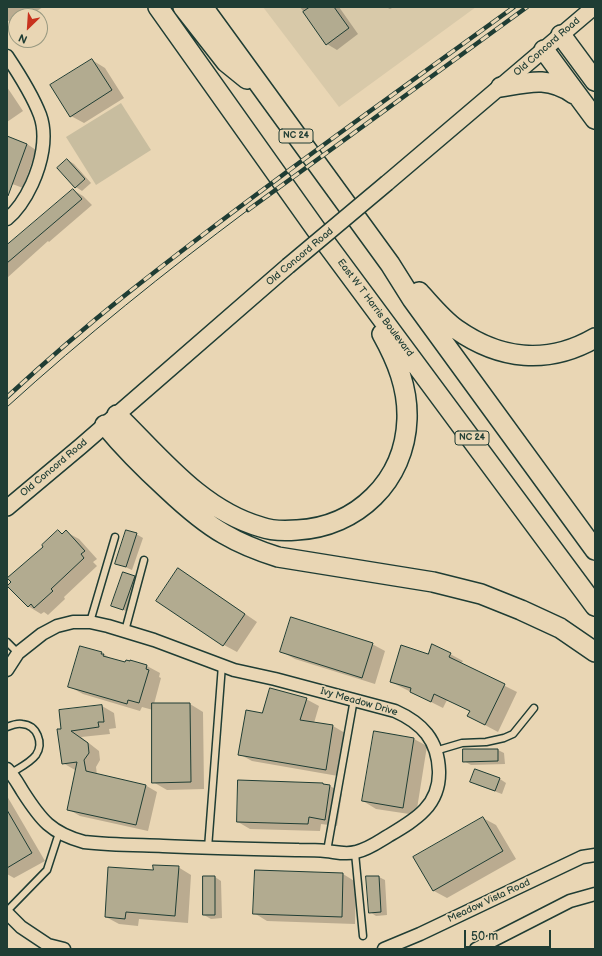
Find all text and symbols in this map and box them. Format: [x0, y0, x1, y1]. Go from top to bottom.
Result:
north arrow [8, 8, 48, 48]
street label: Old Concord Road [511, 15, 583, 79]
text: N [17, 31, 30, 46]
road number: NC 24 [279, 129, 313, 143]
street label: Old Concord Road [264, 226, 336, 288]
street label: East W T Harris Boulevard [334, 257, 416, 359]
road number: NC 24 [455, 431, 489, 445]
street label: Old Concord Road [18, 437, 90, 499]
street label: Ivy Meadow Drive [319, 685, 399, 719]
street label: Meadow Vista Road [446, 877, 532, 925]
scale bar [466, 922, 553, 948]
text: 50 m [471, 929, 498, 944]

